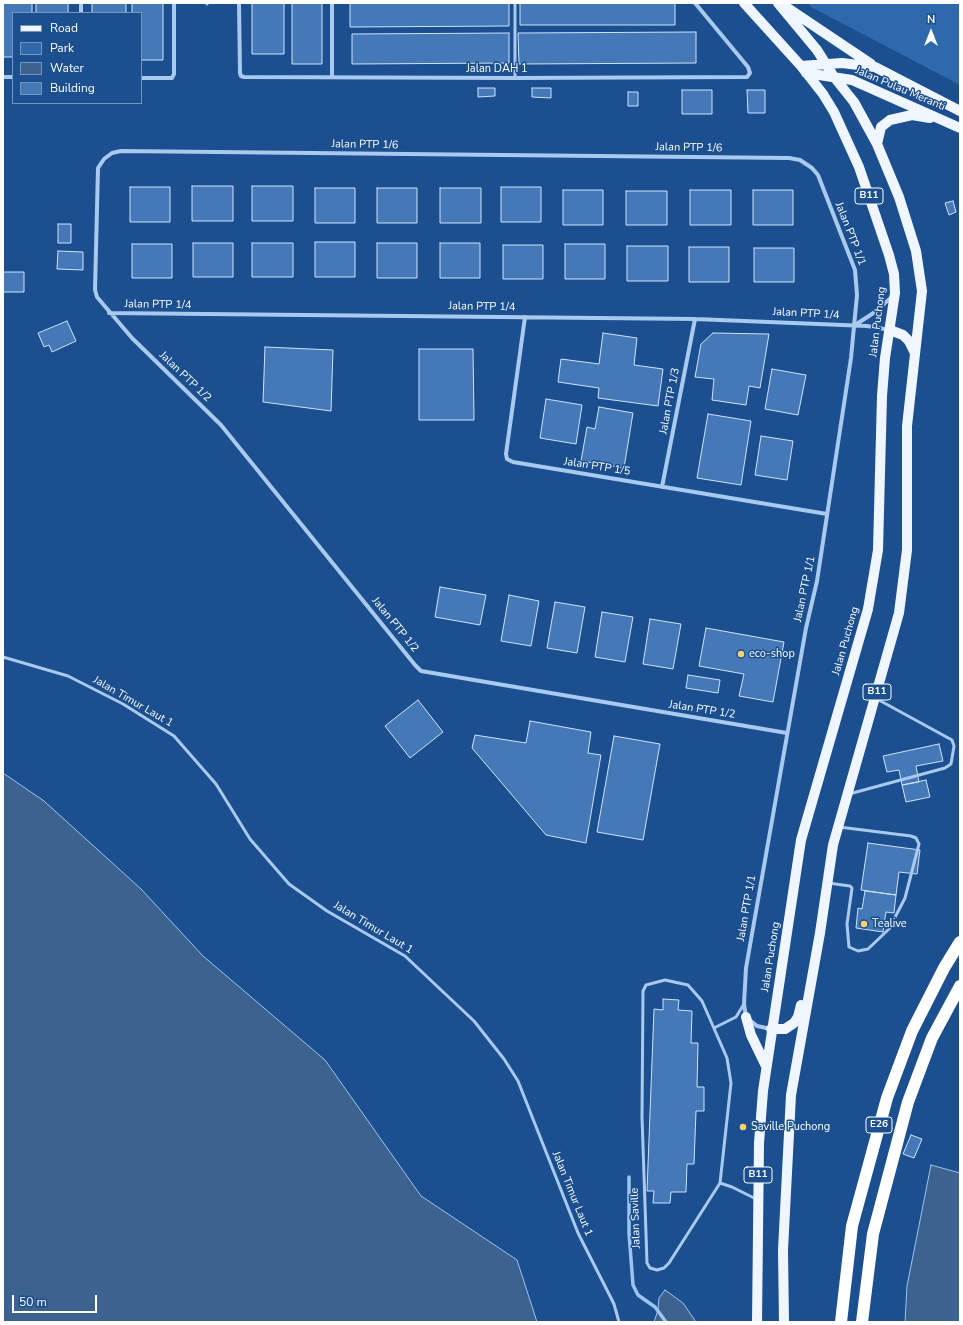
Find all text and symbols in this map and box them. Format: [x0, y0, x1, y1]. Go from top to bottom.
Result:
legend [12, 12, 142, 104]
north arrow [911, 12, 951, 52]
text: N [927, 12, 935, 27]
text: Road [50, 20, 78, 36]
text: Park [50, 40, 74, 56]
text: Water [50, 60, 84, 76]
street label: Jalan DAH 1 [466, 62, 528, 76]
street label: Jalan Pulau Meranti [853, 64, 947, 114]
text: Building [50, 80, 95, 96]
street label: Jalan PTP 1/6 [331, 138, 399, 152]
street label: Jalan PTP 1/6 [655, 141, 723, 155]
road number: B11 [855, 188, 883, 204]
street label: Jalan PTP 1/1 [832, 200, 868, 268]
street label: Jalan Puchong [867, 286, 889, 358]
street label: Jalan PTP 1/4 [124, 298, 192, 312]
street label: Jalan PTP 1/4 [448, 300, 516, 314]
street label: Jalan PTP 1/4 [772, 306, 840, 322]
street label: Jalan PTP 1/2 [156, 349, 214, 405]
street label: Jalan PTP 1/3 [657, 367, 683, 435]
street label: Jalan PTP 1/5 [563, 455, 631, 479]
street label: Jalan PTP 1/1 [792, 555, 818, 623]
street label: Jalan PTP 1/2 [369, 595, 421, 655]
street label: Jalan Puchong [830, 605, 862, 677]
place label: eco-shop [749, 647, 795, 661]
marker: eco-shop [736, 649, 746, 659]
street label: Jalan Timur Laut 1 [91, 674, 175, 730]
road number: B11 [863, 684, 891, 700]
street label: Jalan PTP 1/2 [668, 698, 736, 722]
street label: Jalan PTP 1/1 [735, 874, 759, 942]
street label: Jalan Timur Laut 1 [331, 899, 415, 957]
place label: Tealive [872, 917, 907, 931]
marker: Tealive [859, 919, 869, 929]
street label: Jalan Puchong [759, 921, 783, 993]
road number: E26 [866, 1117, 892, 1133]
place label: Saville Puchong [751, 1120, 830, 1134]
marker: Saville Puchong [738, 1122, 748, 1132]
street label: Jalan Timur Laut 1 [549, 1150, 595, 1238]
road number: B11 [744, 1167, 772, 1183]
street label: Jalan Saville [628, 1187, 644, 1249]
scale bar [14, 1287, 99, 1313]
text: 50 m [19, 1294, 47, 1310]

